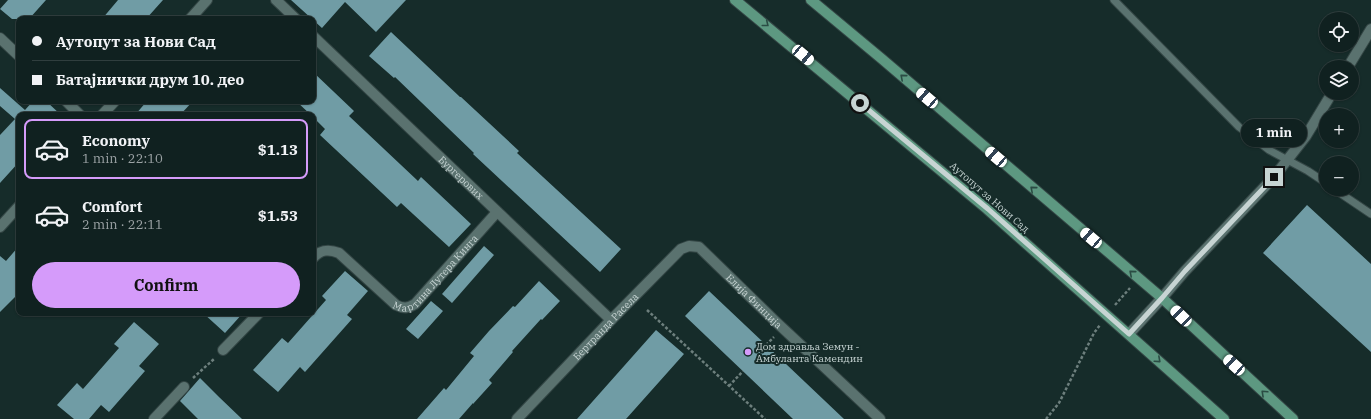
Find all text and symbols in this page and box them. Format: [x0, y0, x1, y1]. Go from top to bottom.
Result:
map controls [1319, 12, 1359, 196]
button: locate [1319, 12, 1359, 52]
one-way arrow [761, 20, 768, 27]
text: Аутопут за Нови Сад [56, 32, 216, 51]
car [790, 43, 816, 67]
button: layers [1319, 60, 1359, 100]
text: Батајнички друм 10. део [56, 70, 244, 89]
one-way arrow [900, 74, 908, 81]
car [914, 86, 940, 110]
route start [851, 94, 869, 112]
button: + [1319, 108, 1359, 148]
callout: 1 min [1241, 119, 1307, 147]
text: 1 min [1256, 124, 1292, 141]
icon: car [34, 131, 70, 167]
text: Economy [82, 131, 150, 150]
text: $1.13 [258, 140, 298, 159]
car [983, 145, 1009, 169]
text: 1 min · 22:10 [82, 150, 163, 167]
street label: Бургерових [436, 153, 487, 203]
button: − [1319, 156, 1359, 196]
street label: Аутопут за Нови Сад [947, 159, 1032, 236]
route end [1265, 168, 1283, 186]
one-way arrow [1031, 186, 1038, 193]
icon: car [34, 197, 70, 233]
text: Comfort [82, 197, 142, 216]
text: $1.53 [258, 206, 298, 225]
text: 2 min · 22:11 [82, 216, 163, 233]
car [1078, 226, 1104, 250]
street label: Мартина Лутера Кинга [391, 232, 481, 315]
button: Confirm [32, 262, 300, 308]
street label: Елија Финција [723, 271, 785, 332]
one-way arrow [1129, 271, 1137, 278]
street label: Бертранда Расела [570, 290, 642, 363]
car [1168, 303, 1194, 329]
place label: Дом здравља Земун - Амбуланта Камендин [756, 340, 863, 365]
marker: Дом здравља Земун - Амбуланта Камендин [743, 347, 753, 357]
car [1221, 353, 1247, 377]
one-way arrow [1153, 355, 1161, 363]
one-way arrow [1262, 390, 1269, 397]

